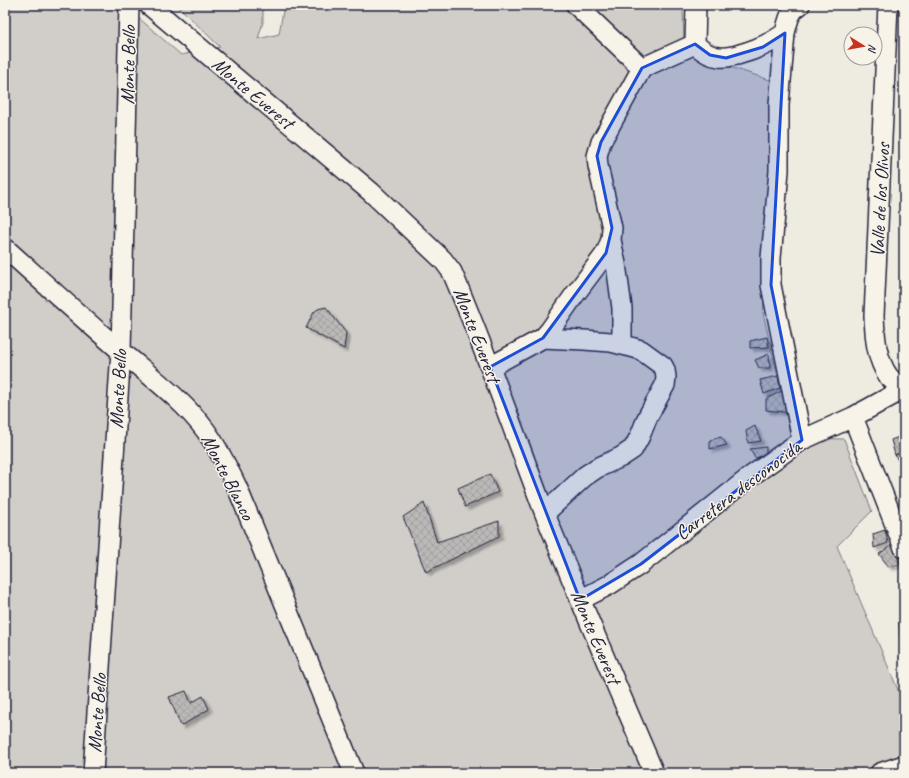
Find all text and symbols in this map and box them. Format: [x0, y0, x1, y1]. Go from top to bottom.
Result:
street label: Monte Bello [115, 24, 141, 105]
north arrow [843, 26, 883, 66]
text: N [865, 43, 880, 55]
street label: Monte Everest [207, 52, 302, 137]
street label: Valle de los Olivos [865, 140, 896, 258]
street label: Monte Everest [448, 284, 508, 389]
street label: Monte Bello [103, 348, 133, 429]
street label: Monte Blanco [196, 430, 261, 525]
street label: Carretera desconocida [670, 433, 807, 546]
street label: Monte Everest [565, 586, 628, 691]
street label: Monte Bello [82, 672, 112, 753]

